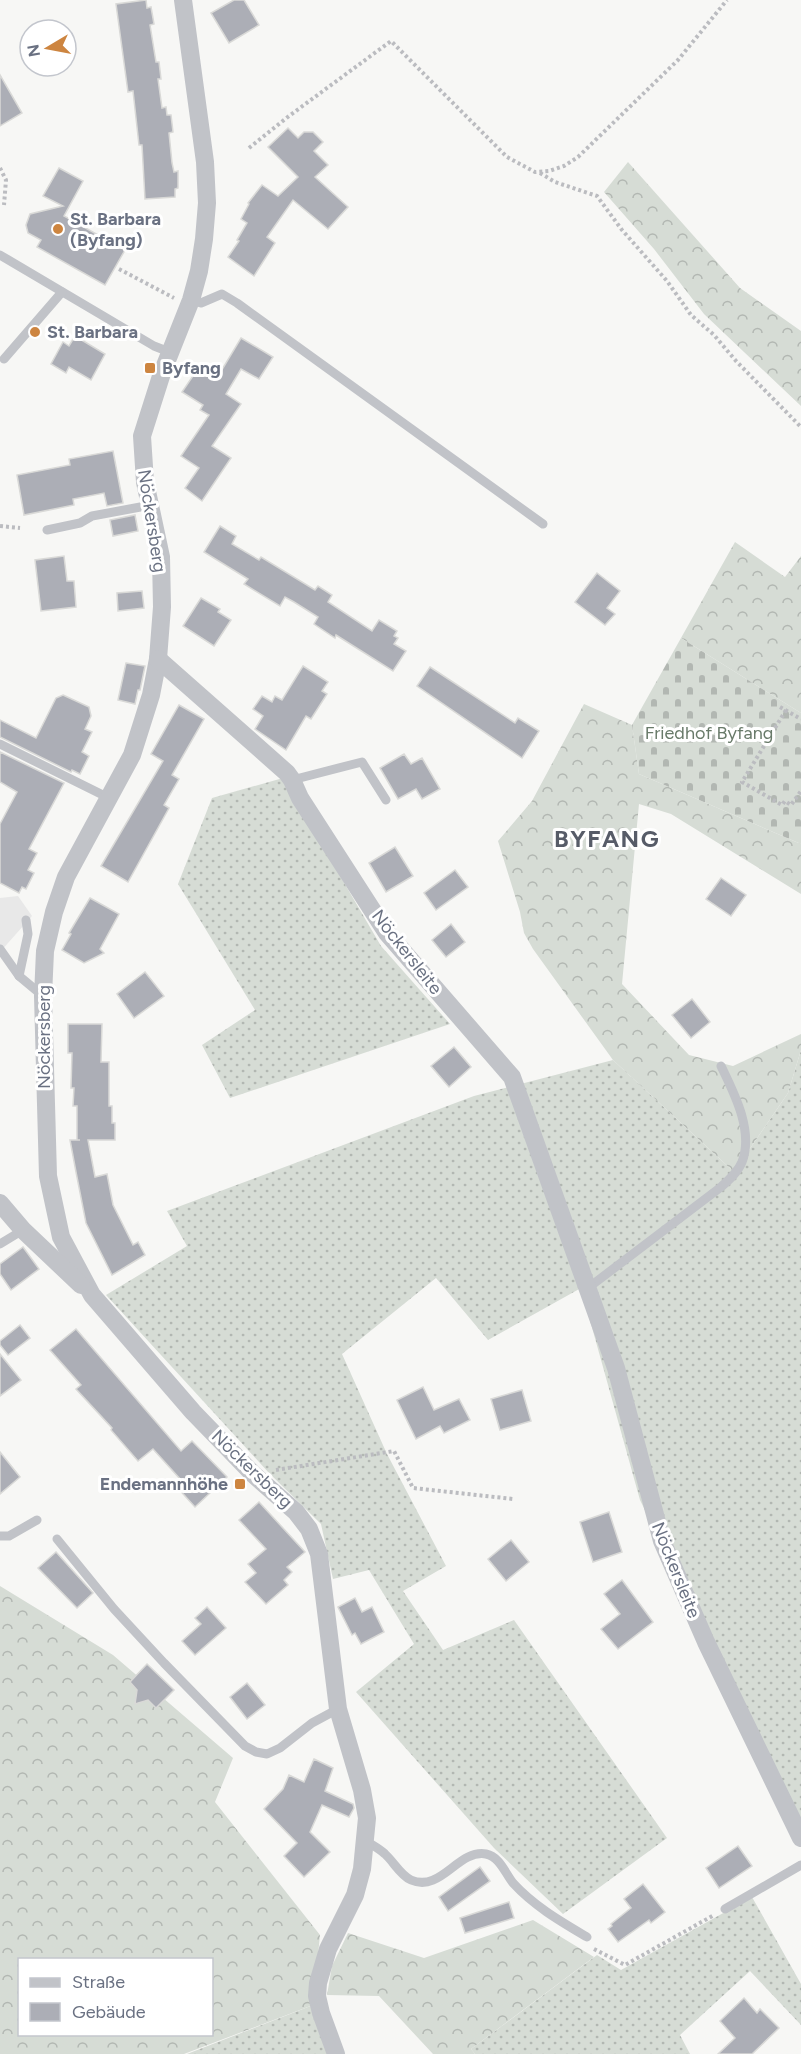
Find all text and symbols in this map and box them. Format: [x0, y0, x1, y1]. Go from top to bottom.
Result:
north arrow [18, 18, 78, 78]
text: N [23, 43, 44, 58]
place label: St. Barbara (Byfang) [70, 208, 161, 251]
marker: St. Barbara (Byfang) [51, 222, 65, 236]
place label: St. Barbara [47, 321, 138, 343]
marker: St. Barbara [28, 325, 42, 339]
place label: Byfang [162, 357, 221, 379]
marker: Byfang [143, 361, 157, 375]
street label: Nöckersberg [133, 468, 171, 574]
park label: Friedhof Byfang [645, 722, 773, 744]
district label: BYFANG [554, 824, 660, 853]
street label: Nöckersleite [367, 905, 447, 999]
street label: Nöckersberg [33, 985, 55, 1089]
street label: Nöckersberg [207, 1425, 297, 1513]
place label: Endemannhöhe [100, 1473, 228, 1495]
marker: Endemannhöhe [233, 1477, 247, 1491]
street label: Nöckersleite [647, 1519, 705, 1621]
legend [18, 1958, 213, 2036]
text: Straße [72, 1971, 125, 1993]
text: Gebäude [72, 2001, 146, 2023]

